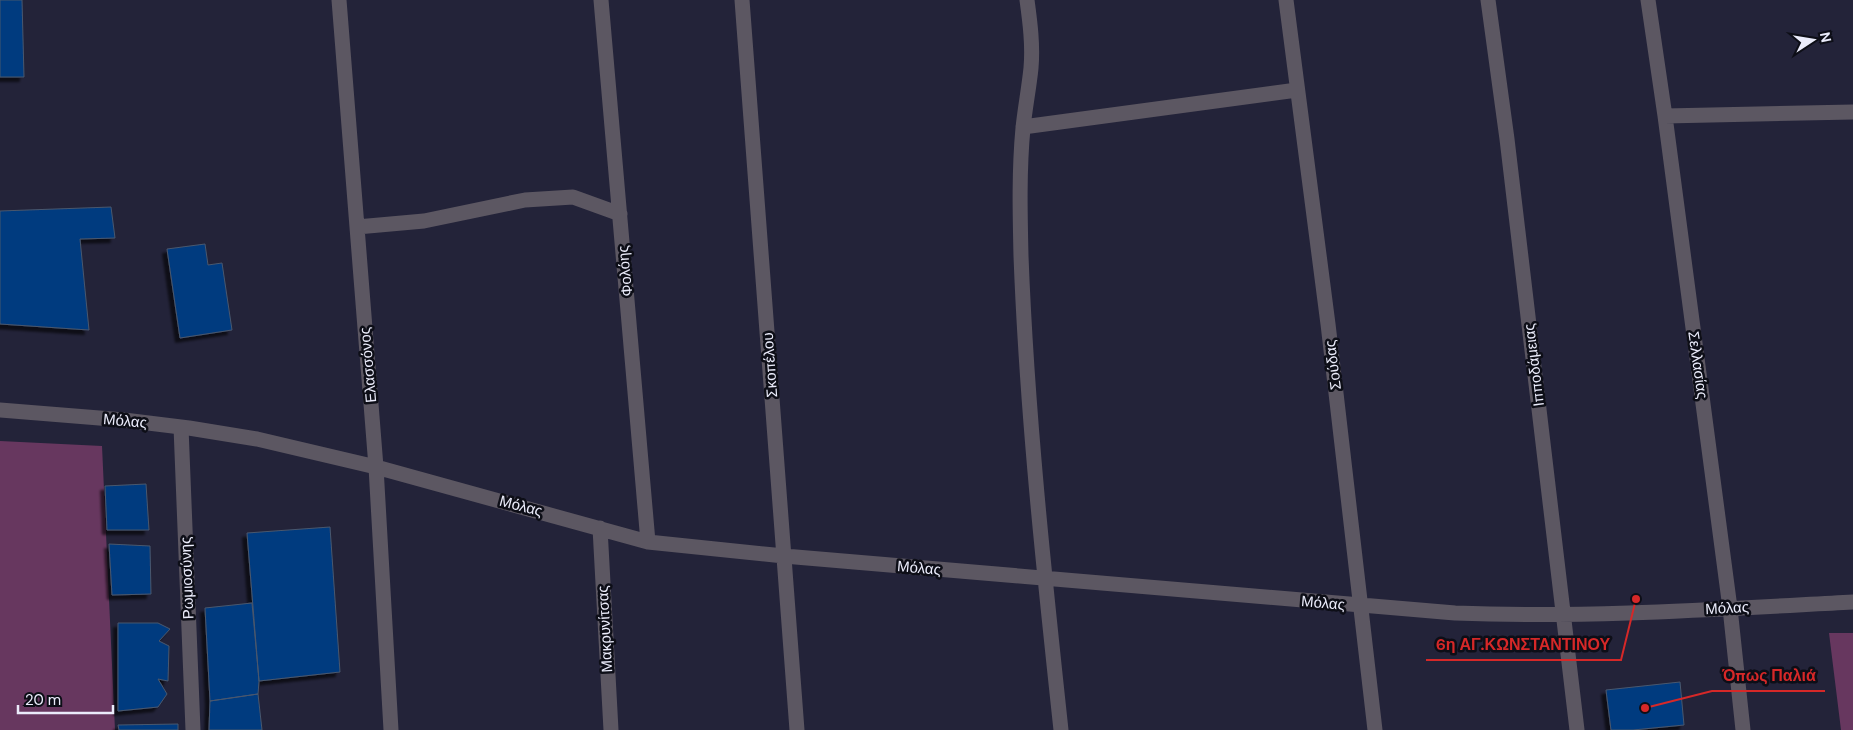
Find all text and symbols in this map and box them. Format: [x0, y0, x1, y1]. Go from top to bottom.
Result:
north arrow [1788, 15, 1838, 65]
text: N [1816, 30, 1836, 44]
street label: Φολόης [613, 245, 637, 297]
street label: Ιπποδάμειας [1519, 322, 1549, 408]
street label: Ελασσόνος [355, 326, 381, 404]
street label: Σελλασίας [1683, 330, 1713, 400]
street label: Σκοπέλου [758, 332, 782, 398]
street label: Σούδας [1320, 339, 1346, 391]
street label: Μόλας [102, 409, 148, 433]
street label: Μόλας [497, 491, 545, 521]
street label: Ρωμιοσύνης [176, 536, 198, 620]
street label: Μόλας [896, 556, 942, 580]
street label: Μακρυνίτσας [593, 585, 617, 673]
street label: Μόλας [1300, 591, 1346, 615]
street label: Μόλας [1705, 597, 1749, 619]
callout: 6η ΑΓ.ΚΩΝΣΤΑΝΤΙΝΟΥ [1426, 629, 1621, 660]
text: 6η ΑΓ.ΚΩΝΣΤΑΝΤΙΝΟΥ [1436, 634, 1611, 655]
callout: Όπως Παλιά [1712, 660, 1825, 691]
text: Όπως Παλιά [1721, 665, 1816, 686]
scale bar [18, 682, 112, 714]
text: 20 m [25, 690, 61, 710]

